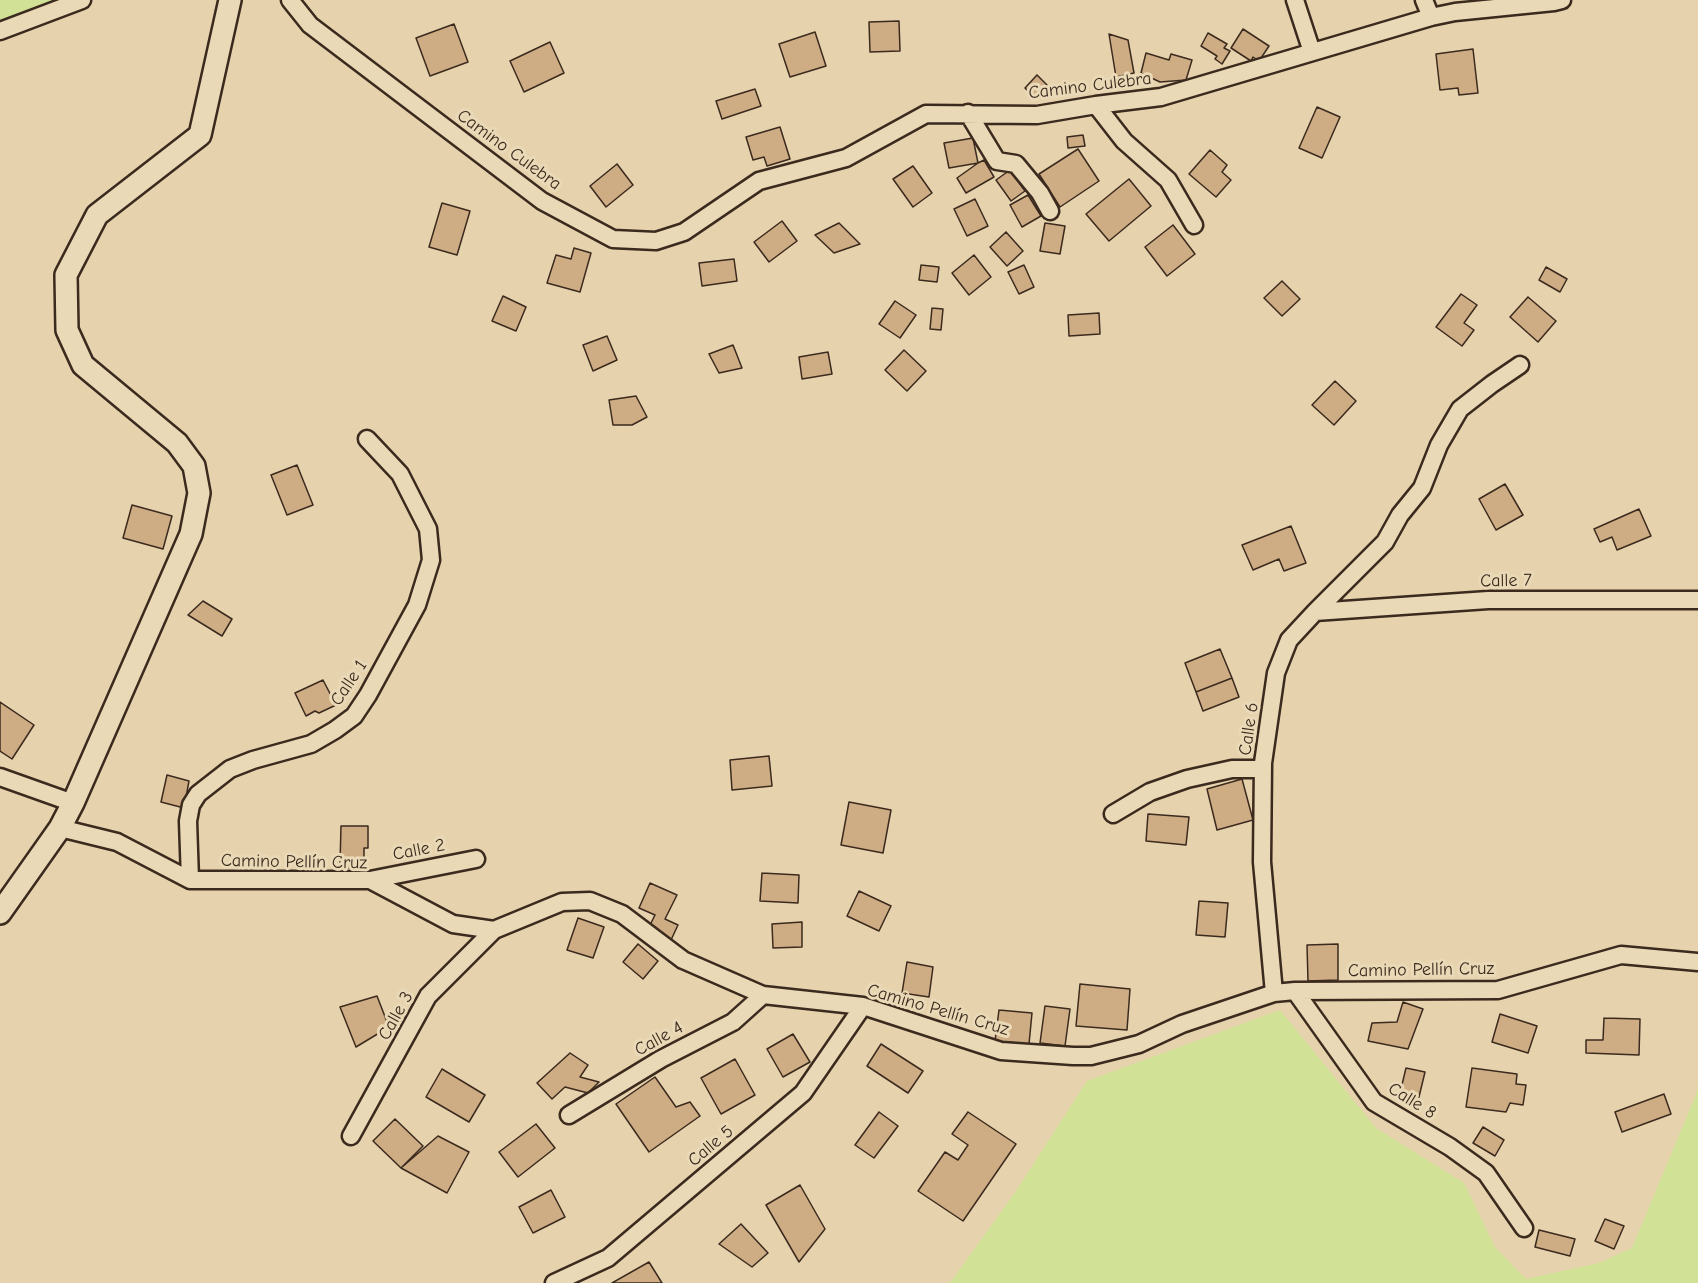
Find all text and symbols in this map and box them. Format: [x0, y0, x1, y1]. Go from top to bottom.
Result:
street label: Camino Culebra [1027, 68, 1153, 104]
street label: Camino Culebra [453, 105, 565, 195]
street label: Calle 7 [1480, 570, 1532, 592]
street label: Calle 1 [326, 656, 372, 710]
street label: Calle 6 [1235, 701, 1263, 757]
street label: Calle 2 [391, 834, 447, 866]
street label: Camino Pellín Cruz [221, 850, 367, 874]
street label: Camino Pellín Cruz [1348, 958, 1494, 982]
street label: Camino Pellín Cruz [865, 979, 1011, 1041]
street label: Calle 3 [374, 988, 418, 1044]
street label: Calle 4 [631, 1017, 687, 1061]
street label: Calle 8 [1384, 1078, 1440, 1124]
street label: Calle 5 [684, 1121, 738, 1171]

